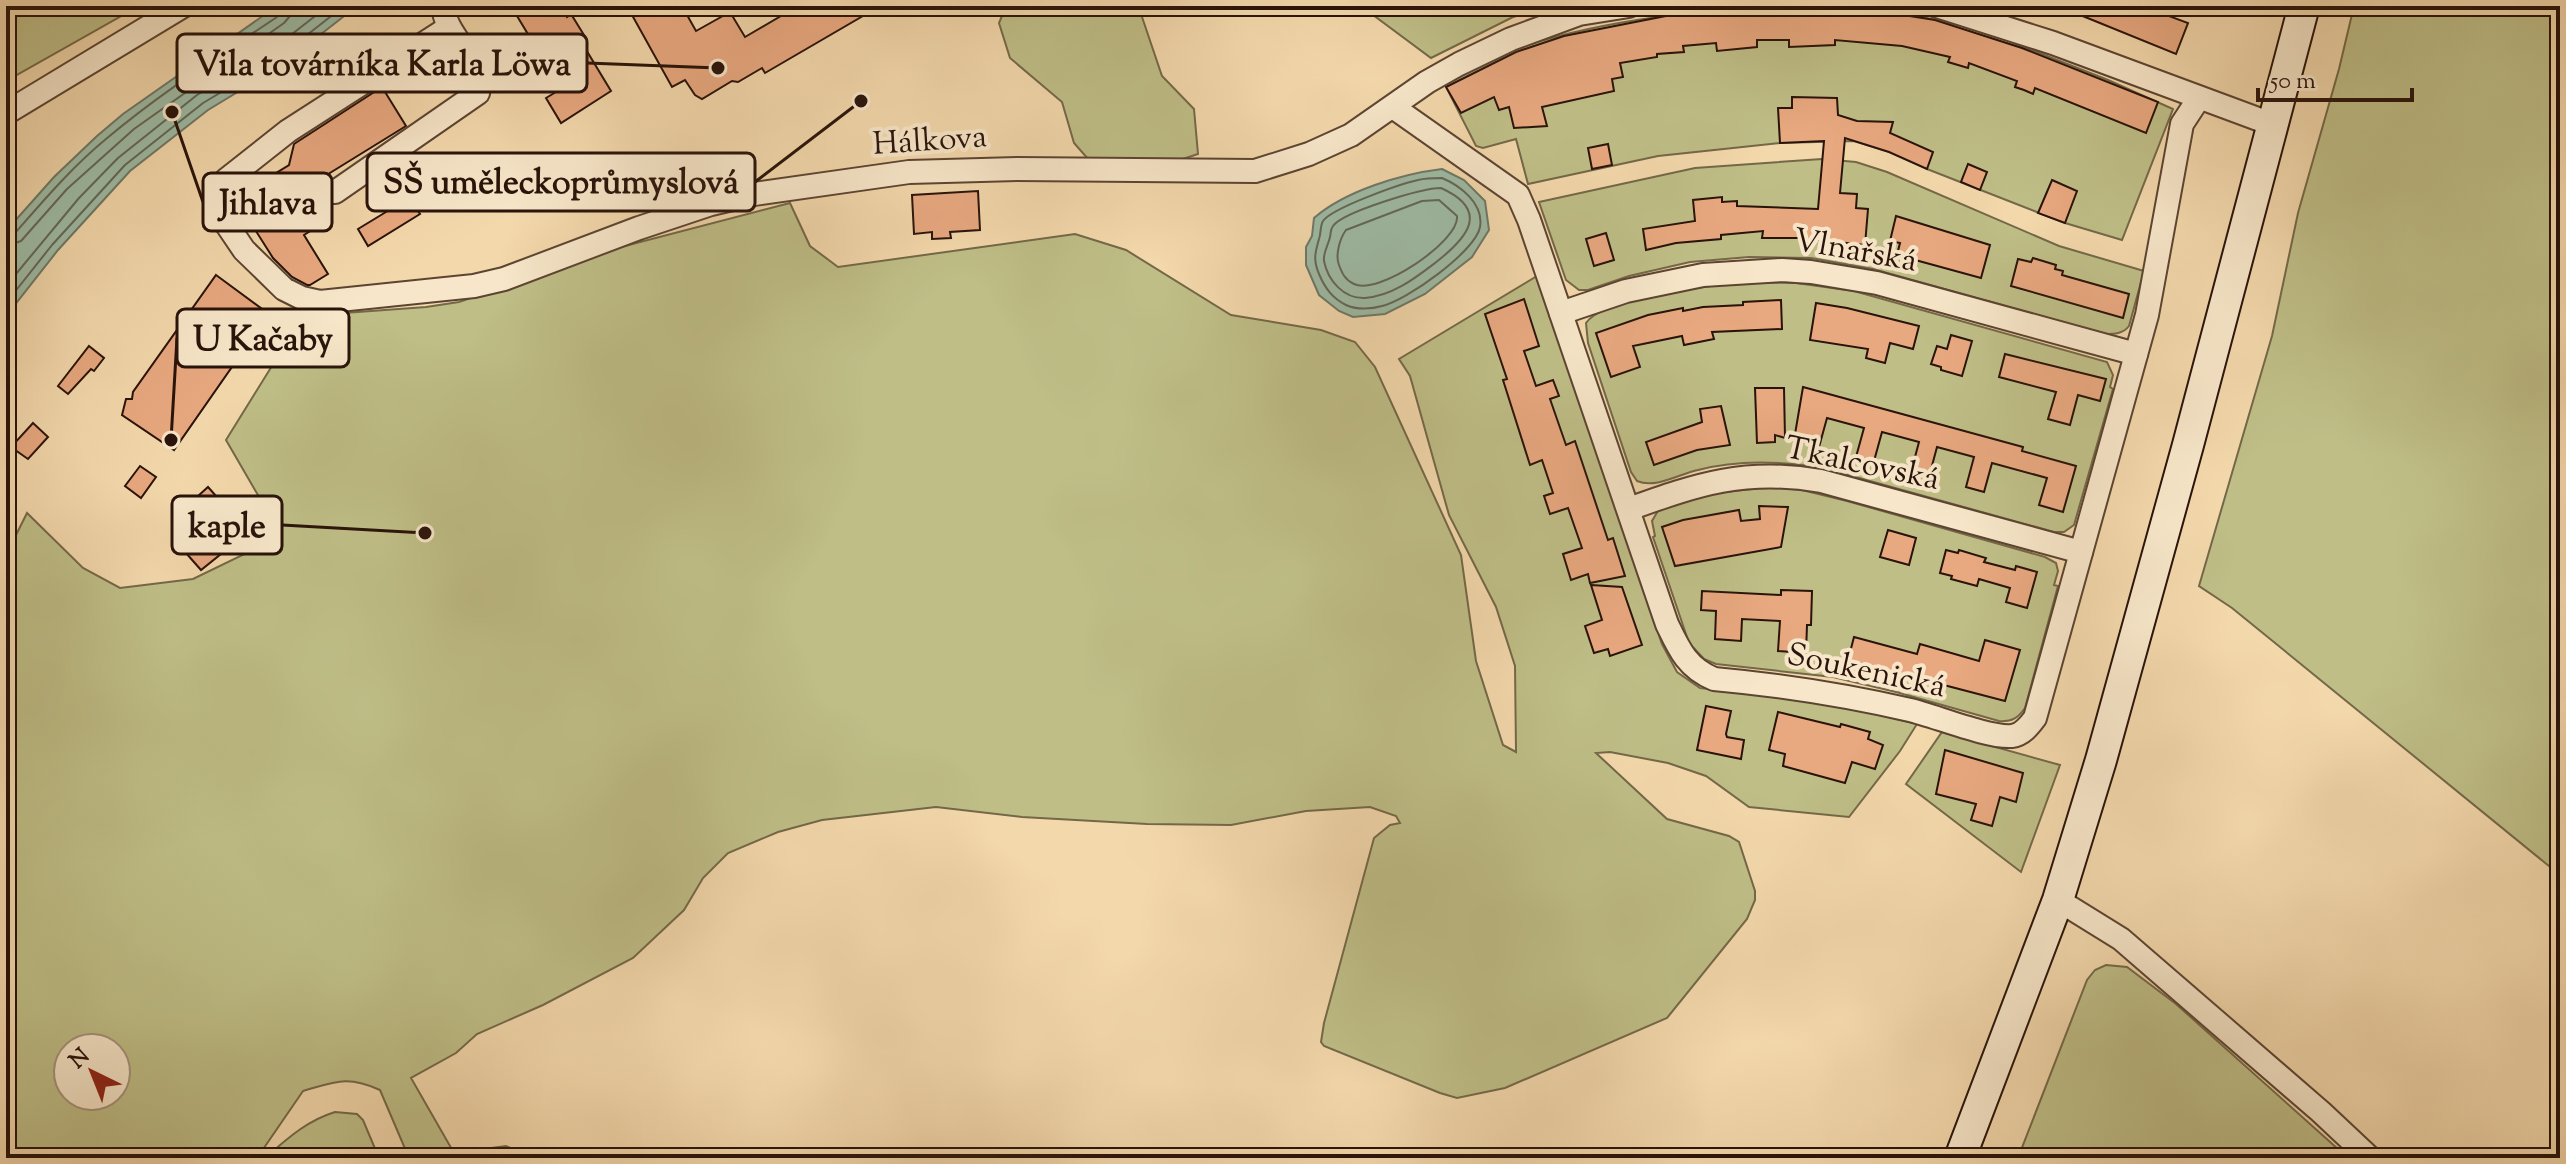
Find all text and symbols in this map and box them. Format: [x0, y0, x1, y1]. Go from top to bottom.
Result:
callout: Vila továrníka Karla Löwa [177, 34, 587, 92]
text: Vila továrníka Karla Löwa [193, 42, 571, 91]
scale bar [2258, 52, 2412, 102]
text: 50 m [2268, 65, 2316, 99]
street label: Hálkova [871, 115, 989, 169]
callout: SŠ uměleckoprůmyslová [367, 153, 755, 211]
text: SŠ uměleckoprůmyslová [383, 160, 739, 209]
callout: Jihlava [203, 173, 332, 231]
text: Jihlava [216, 181, 317, 230]
street label: Vlnařská [1790, 219, 1921, 286]
callout: U Kačaby [177, 309, 349, 367]
text: U Kačaby [193, 317, 333, 366]
street label: Tkalcovská [1781, 426, 1944, 504]
callout: kaple [172, 496, 282, 554]
text: kaple [187, 504, 266, 553]
street label: Soukenická [1782, 633, 1950, 711]
north arrow [52, 1032, 132, 1112]
text: N [63, 1042, 98, 1077]

